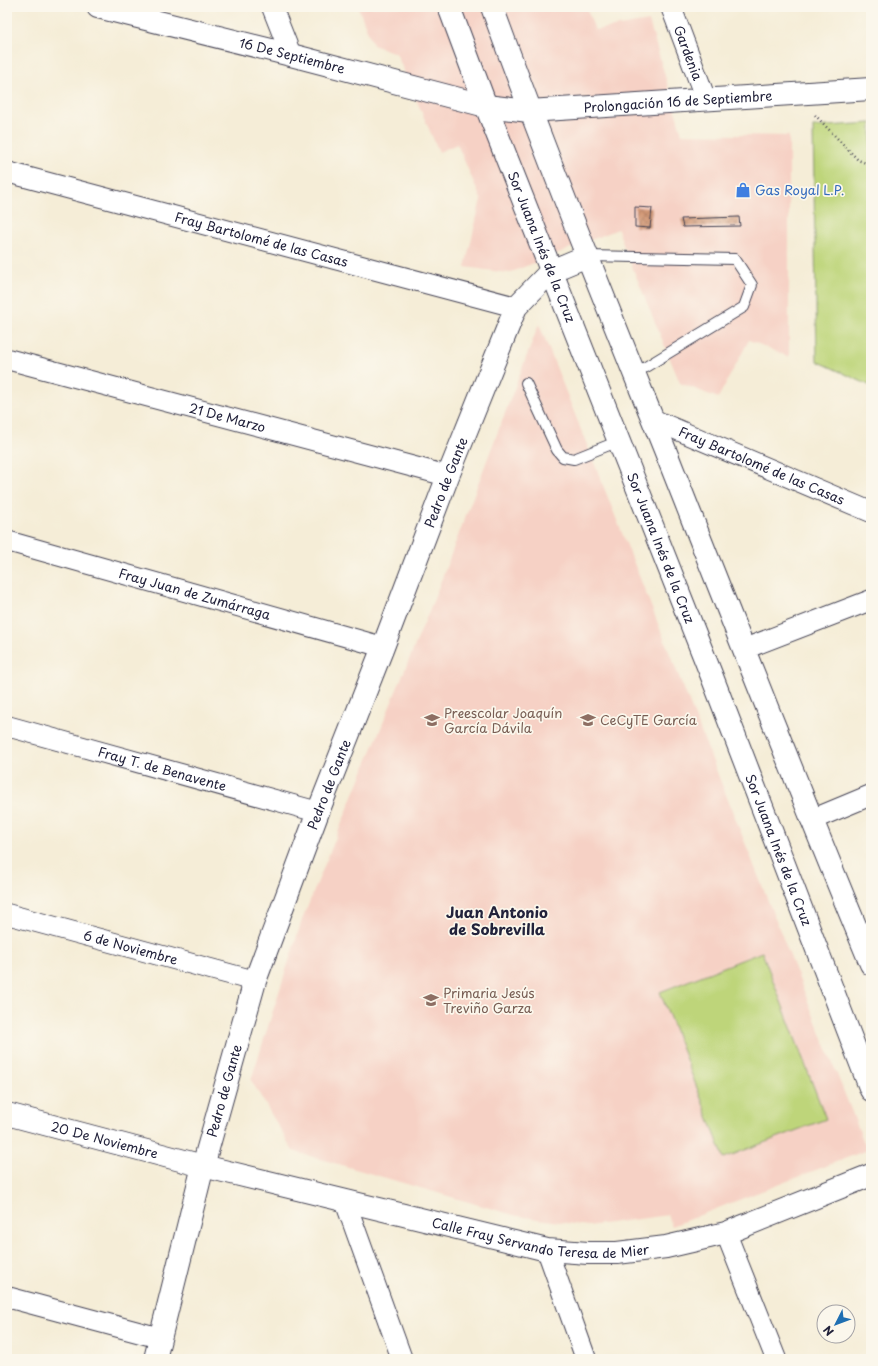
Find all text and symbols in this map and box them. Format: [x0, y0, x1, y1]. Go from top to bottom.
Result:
street label: Gardenia [670, 22, 708, 83]
street label: 16 De Septiembre [237, 32, 347, 78]
street label: Prolongación 16 de Septiembre [583, 85, 773, 116]
street label: Sor Juana Inés de la Cruz [504, 168, 581, 325]
place label: Gas Royal L.P. [755, 180, 844, 199]
shop icon: Gas Royal L.P. [734, 181, 752, 199]
street label: Fray Bartolomé de las Casas [173, 207, 350, 271]
street label: 21 De Marzo [187, 398, 268, 436]
street label: Fray Bartolomé de las Casas [676, 421, 848, 509]
street label: Pedro de Gante [419, 434, 472, 530]
street label: Sor Juana Inés de la Cruz [623, 469, 700, 626]
street label: Fray Juan de Zumárraga [117, 563, 274, 624]
place label: Preescolar Joaquín García Dávila [444, 703, 562, 737]
place label: CeCyTE García [600, 710, 698, 729]
school or university icon: Preescolar Joaquín García Dávila [423, 711, 441, 729]
school or university icon: CeCyTE García [579, 711, 597, 729]
street label: Pedro de Gante [302, 736, 355, 832]
street label: Fray T. de Benavente [96, 742, 229, 795]
street label: Sor Juana Inés de la Cruz [741, 771, 817, 928]
district label: Juan Antonio de Sobrevilla [446, 900, 548, 940]
street label: 6 de Noviembre [81, 925, 180, 969]
place label: Primaria Jesús Treviño Garza [443, 983, 535, 1017]
school or university icon: Primaria Jesús Treviño Garza [422, 991, 440, 1009]
street label: Pedro de Gante [202, 1042, 246, 1139]
street label: 20 De Noviembre [49, 1116, 160, 1163]
street label: Calle Fray Servando Teresa de Mier [430, 1212, 651, 1262]
north arrow [816, 1304, 856, 1344]
text: N [819, 1322, 837, 1340]

